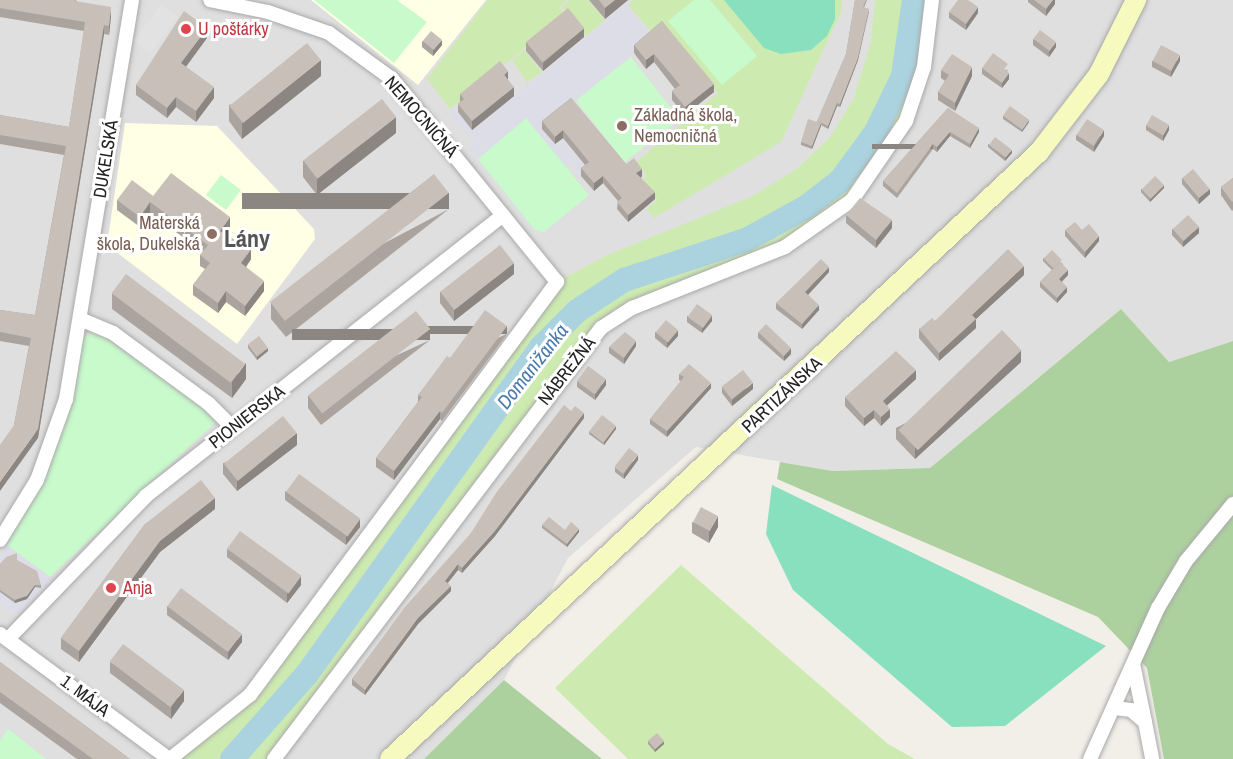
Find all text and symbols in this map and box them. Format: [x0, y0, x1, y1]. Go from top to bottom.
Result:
place label: U poštárky [198, 18, 269, 40]
marker: U poštárky [179, 22, 193, 36]
street label: NEMOCNIČNÁ [380, 72, 462, 162]
place label: Základná škola, Nemocničná [634, 105, 737, 148]
street label: DUKELSKÁ [89, 118, 123, 200]
marker: Základná škola, Nemocničná [615, 119, 629, 133]
place label: Materská škola, Dukelská [97, 213, 200, 256]
district label: Lány [224, 225, 270, 253]
marker: Materská škola, Dukelská [205, 227, 219, 241]
water label: Domanižanka [491, 319, 573, 413]
street label: NÁBREŽNÁ [534, 333, 600, 409]
street label: PARTIZÁNSKA [738, 353, 826, 437]
street label: PIONIERSKA [205, 381, 289, 453]
place label: Anja [123, 577, 153, 599]
marker: Anja [104, 581, 118, 595]
street label: 1. MÁJA [56, 671, 114, 721]

